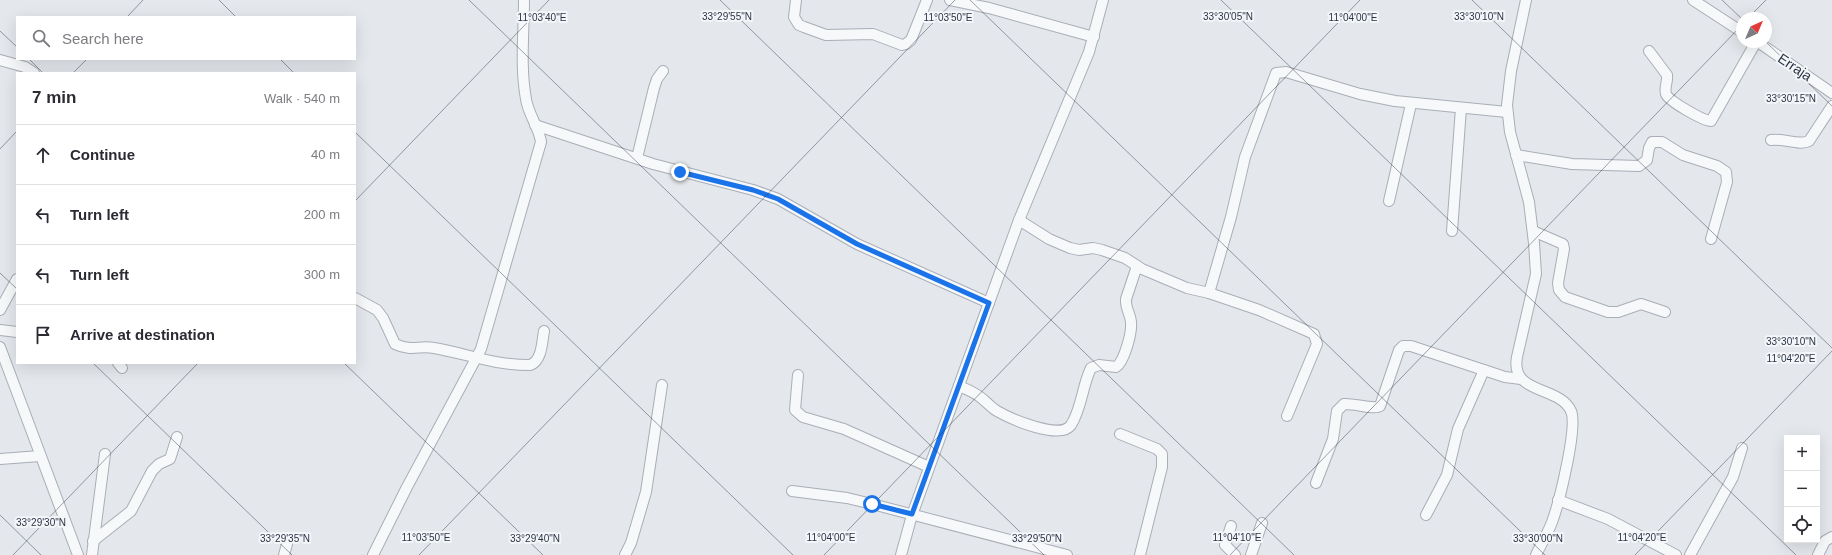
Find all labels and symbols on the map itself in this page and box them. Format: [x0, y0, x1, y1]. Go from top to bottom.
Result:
text: 33°29'55"N [702, 11, 752, 22]
text: 33°30'05"N [1203, 11, 1253, 22]
text: 33°30'10"N [1454, 11, 1504, 22]
text: 11°03'40"E [518, 12, 567, 23]
text: 11°03'50"E [924, 12, 973, 23]
text: 11°04'00"E [1329, 12, 1378, 23]
north arrow [1736, 12, 1772, 48]
street label: Erraja [1775, 50, 1815, 84]
text: 33°30'15"N [1766, 93, 1816, 104]
route end [671, 163, 689, 181]
text: 33°30'10"N [1766, 336, 1816, 347]
text: 11°04'20"E [1767, 353, 1816, 364]
route start [863, 495, 881, 513]
text: 33°29'30"N [16, 517, 66, 528]
text: 11°03'50"E [402, 532, 451, 543]
text: 11°04'00"E [807, 532, 856, 543]
text: 11°04'10"E [1213, 532, 1262, 543]
text: 11°04'20"E [1618, 532, 1667, 543]
text: 33°29'35"N [260, 533, 310, 544]
text: 33°29'40"N [510, 533, 560, 544]
text: 33°29'50"N [1012, 533, 1062, 544]
text: 33°30'00"N [1513, 533, 1563, 544]

